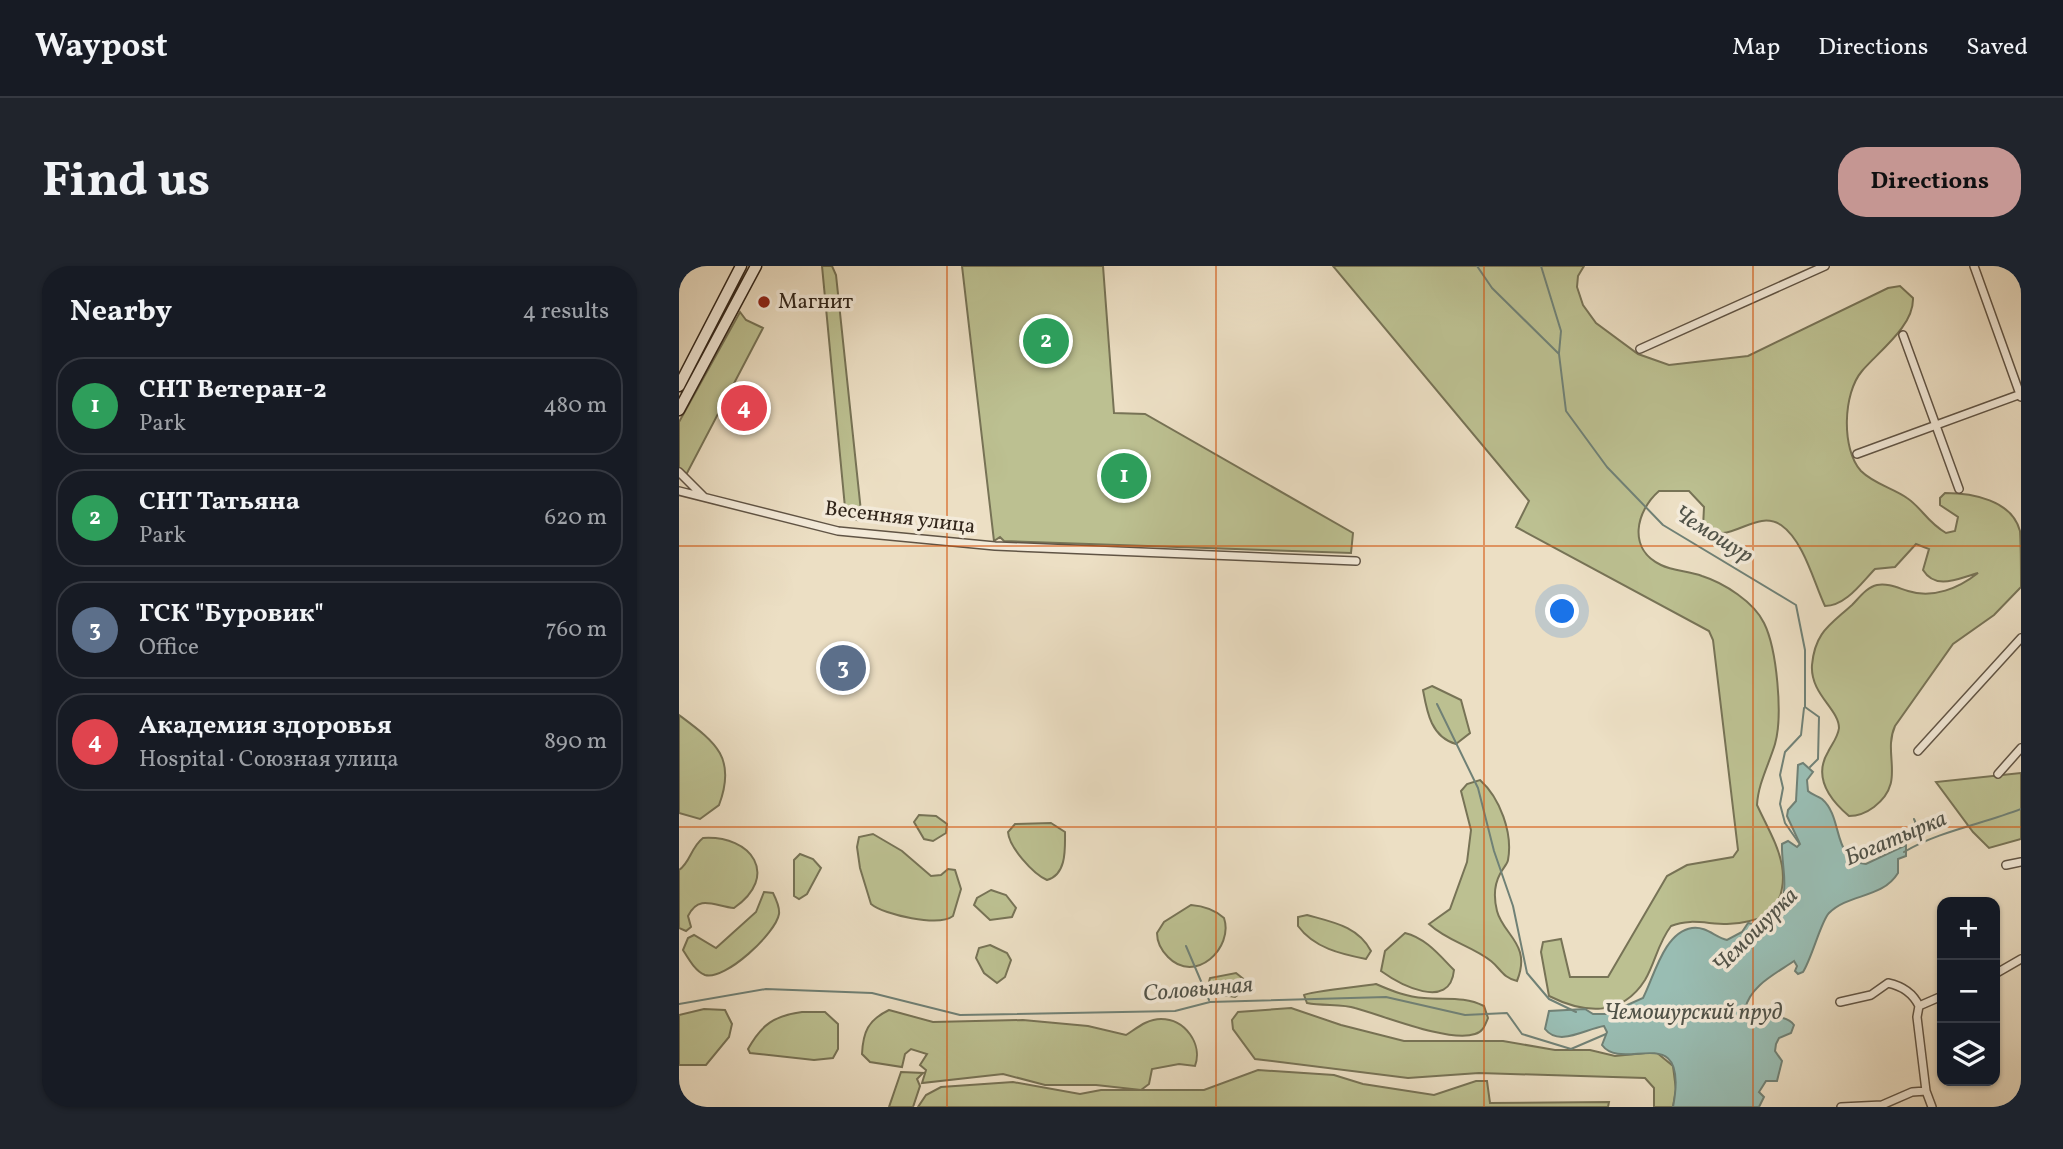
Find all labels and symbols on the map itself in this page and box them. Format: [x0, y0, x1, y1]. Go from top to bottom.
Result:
place label: Магнит [778, 288, 854, 317]
marker: Магнит [756, 294, 772, 310]
pin: 2 [1023, 315, 1069, 367]
pin: 4 [721, 382, 767, 434]
pin: 1 [1101, 450, 1147, 502]
street label: Весенняя улица [823, 494, 977, 542]
water label: Чемошур [1667, 498, 1759, 572]
your location [1545, 594, 1579, 628]
pin: 3 [820, 642, 866, 694]
water label: Богатырка [1840, 803, 1952, 875]
water label: Чемошурка [1706, 881, 1806, 981]
water label: Соловьиная [1142, 969, 1254, 1011]
water label: Чемошурский пруд [1604, 997, 1783, 1029]

